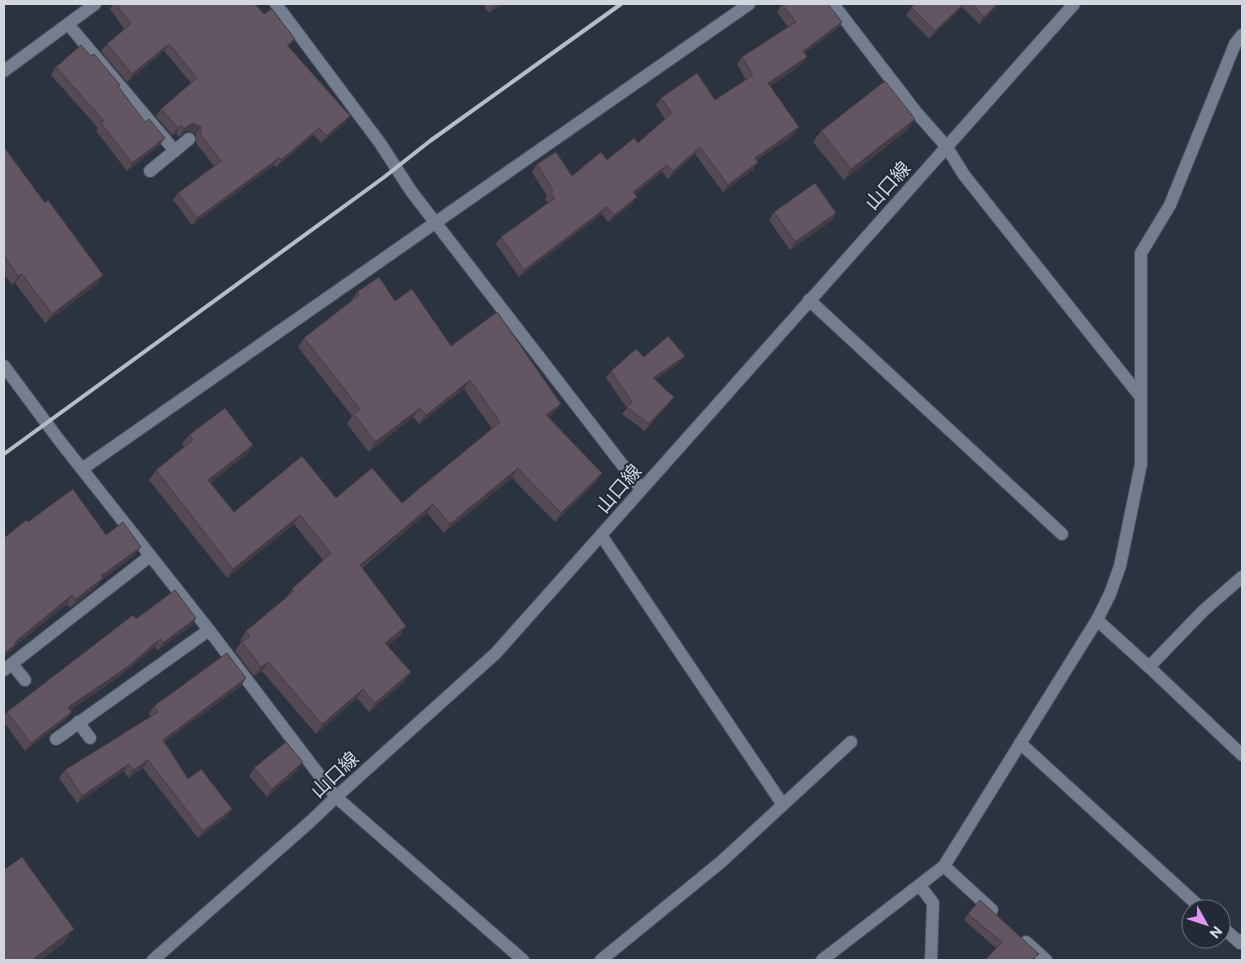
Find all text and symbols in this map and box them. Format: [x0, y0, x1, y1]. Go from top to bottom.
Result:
street label: 山口線 [859, 156, 915, 214]
street label: 山口線 [591, 459, 645, 517]
street label: 山口線 [305, 746, 363, 802]
north arrow [1181, 899, 1231, 949]
text: N [1206, 923, 1226, 942]

